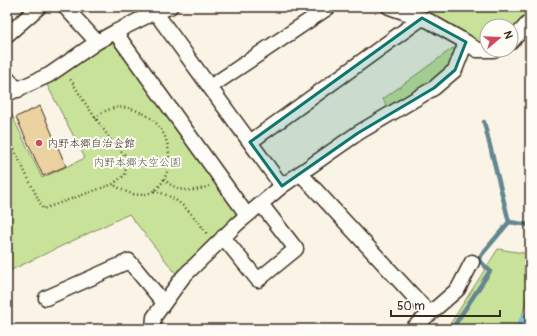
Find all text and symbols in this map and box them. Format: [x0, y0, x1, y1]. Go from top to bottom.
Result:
north arrow [479, 18, 519, 58]
text: N [501, 29, 516, 41]
place label: 内野本郷自治会館 [47, 137, 135, 150]
marker: 内野本郷自治会館 [34, 138, 44, 148]
park label: 内野本郷大空公園 [93, 156, 181, 169]
scale bar [391, 292, 500, 318]
text: 50 m [397, 299, 425, 314]

